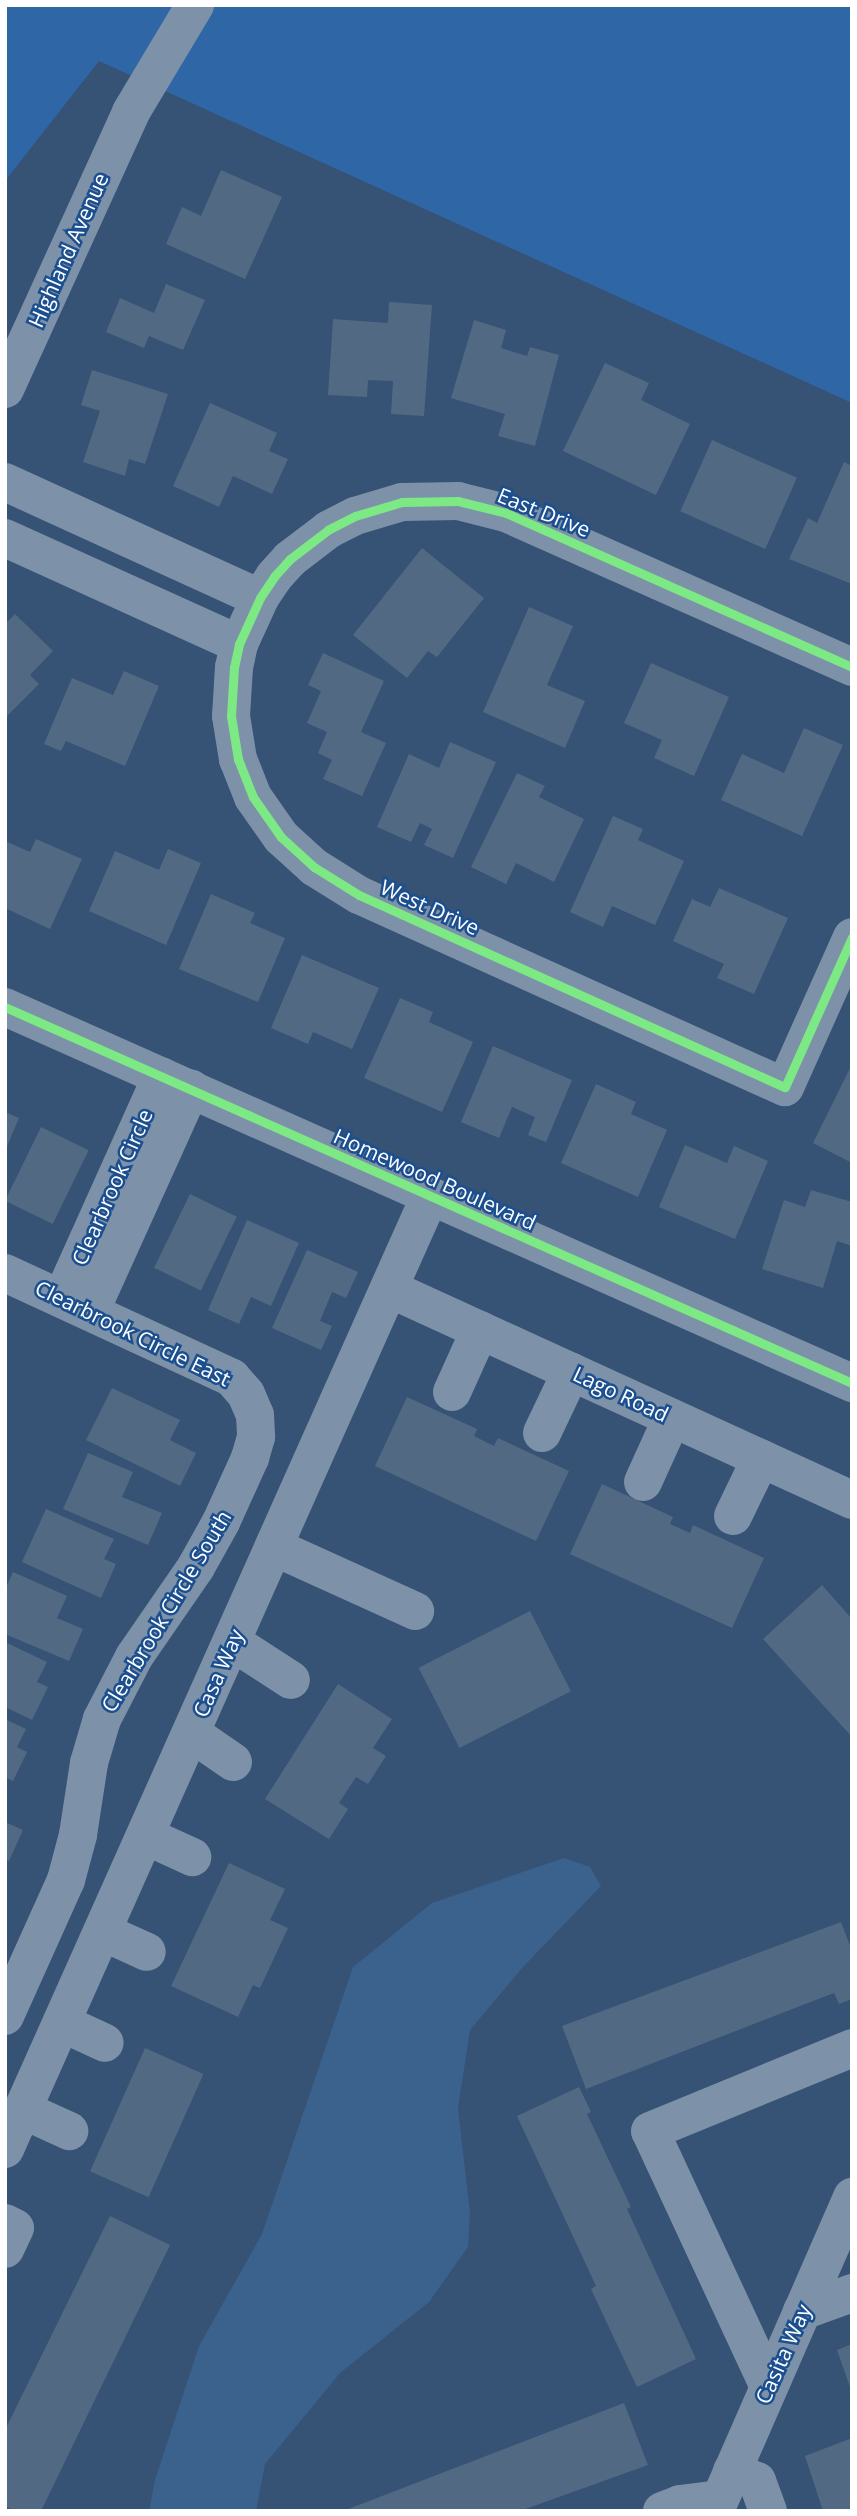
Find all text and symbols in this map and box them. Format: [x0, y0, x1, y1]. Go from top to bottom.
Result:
street label: Highland Avenue [23, 169, 113, 331]
street label: East Drive [494, 482, 594, 542]
street label: West Drive [377, 874, 483, 940]
street label: Clearbrook Circle [66, 1105, 158, 1269]
street label: Homewood Boulevard [330, 1123, 540, 1235]
street label: Clearbrook Circle East [31, 1275, 235, 1391]
street label: Lago Road [569, 1361, 673, 1427]
street label: Clearbrook Circle South [96, 1506, 236, 1716]
street label: Casa Way [187, 1625, 249, 1721]
street label: Casita Way [750, 2300, 816, 2408]

